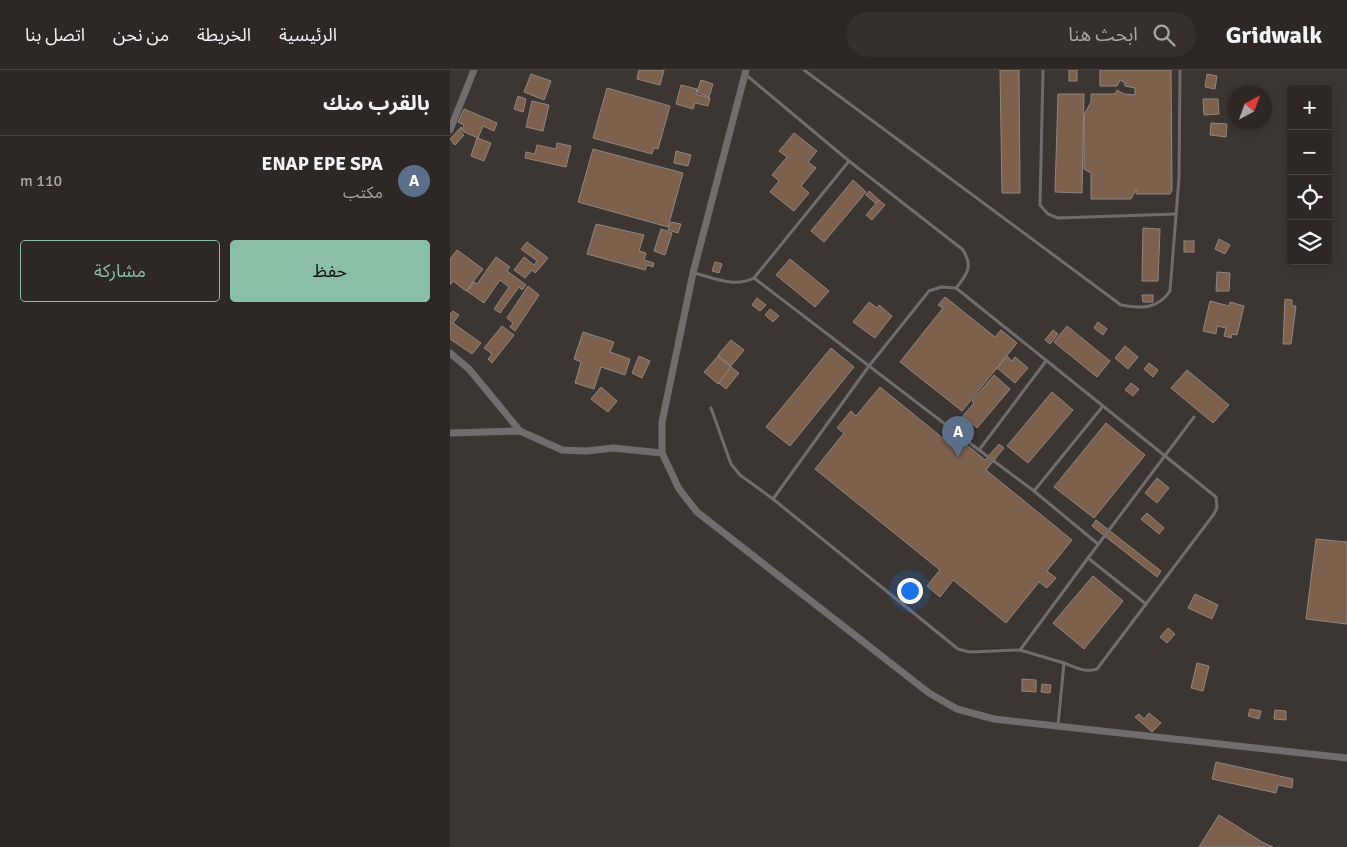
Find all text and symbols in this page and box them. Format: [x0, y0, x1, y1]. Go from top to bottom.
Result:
search box [846, 12, 1196, 57]
text: Gridwalk [1226, 20, 1322, 50]
icon: search [1150, 21, 1178, 49]
text: ابحث هنا [1068, 23, 1138, 47]
text: اتصل بنا [25, 24, 85, 46]
text: من نحن [113, 24, 169, 46]
text: الخريطة [197, 24, 251, 46]
text: الرئيسية [279, 24, 337, 46]
north arrow [1227, 85, 1272, 130]
map controls [1287, 85, 1332, 265]
button: + [1287, 85, 1332, 130]
text: بالقرب منك [323, 90, 430, 116]
button: − [1287, 130, 1332, 175]
text: ENAP EPE SPA [262, 152, 383, 176]
text: 110 m [20, 171, 62, 191]
text: A [409, 171, 419, 191]
button: locate [1287, 175, 1332, 220]
text: مكتب [343, 183, 383, 203]
button: layers [1287, 220, 1332, 265]
button: مشاركة [20, 240, 220, 302]
button: حفظ [230, 240, 430, 302]
pin: A [942, 416, 974, 457]
your location [897, 578, 923, 604]

